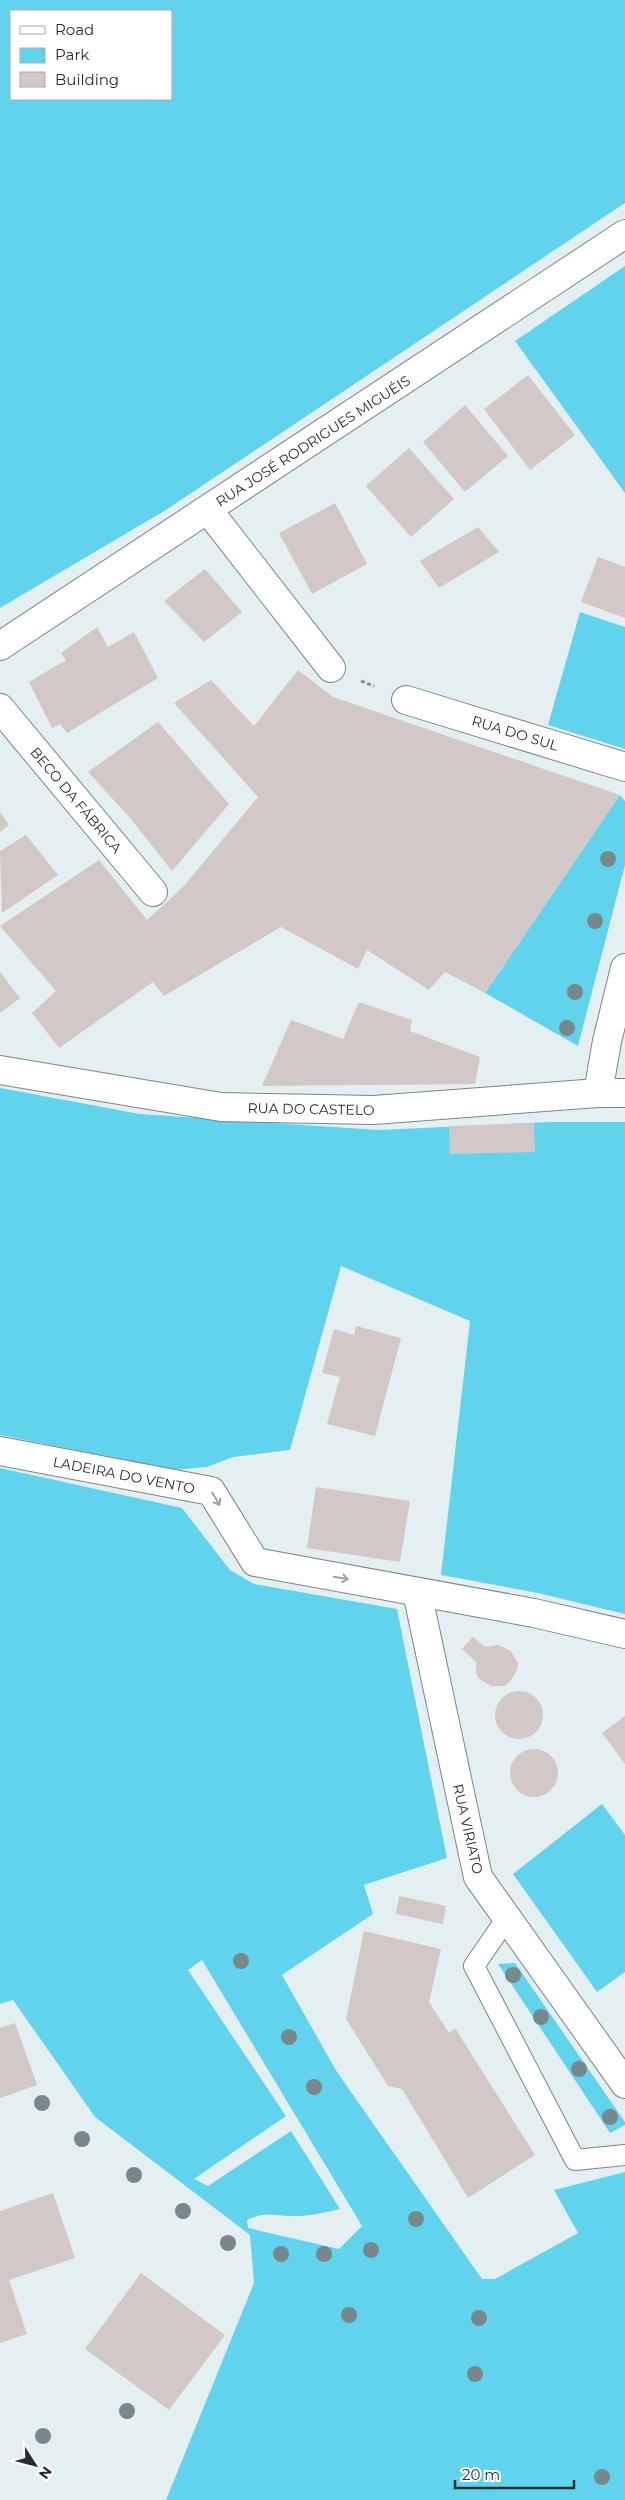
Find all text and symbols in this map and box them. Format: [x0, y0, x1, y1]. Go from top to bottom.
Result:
legend [10, 10, 172, 100]
text: Road [55, 20, 94, 39]
text: Park [55, 45, 89, 64]
text: Building [55, 70, 119, 89]
street label: RUA JOSÉ RODRIGUES MIGUÉIS [212, 371, 414, 511]
street label: RUA DO SUL [470, 711, 561, 755]
street label: BECO DA FÁBRICA [26, 743, 126, 857]
street label: RUA DO CASTELO [247, 1099, 375, 1119]
street label: LADEIRA DO VENTO [52, 1452, 197, 1498]
one-way arrow [211, 1491, 221, 1505]
one-way arrow [333, 1573, 349, 1583]
street label: RUA VIRIATO [449, 1782, 487, 1876]
north arrow [10, 2440, 60, 2490]
scale bar [455, 2458, 574, 2490]
text: N [35, 2463, 56, 2483]
text: 20 m [462, 2465, 500, 2484]

